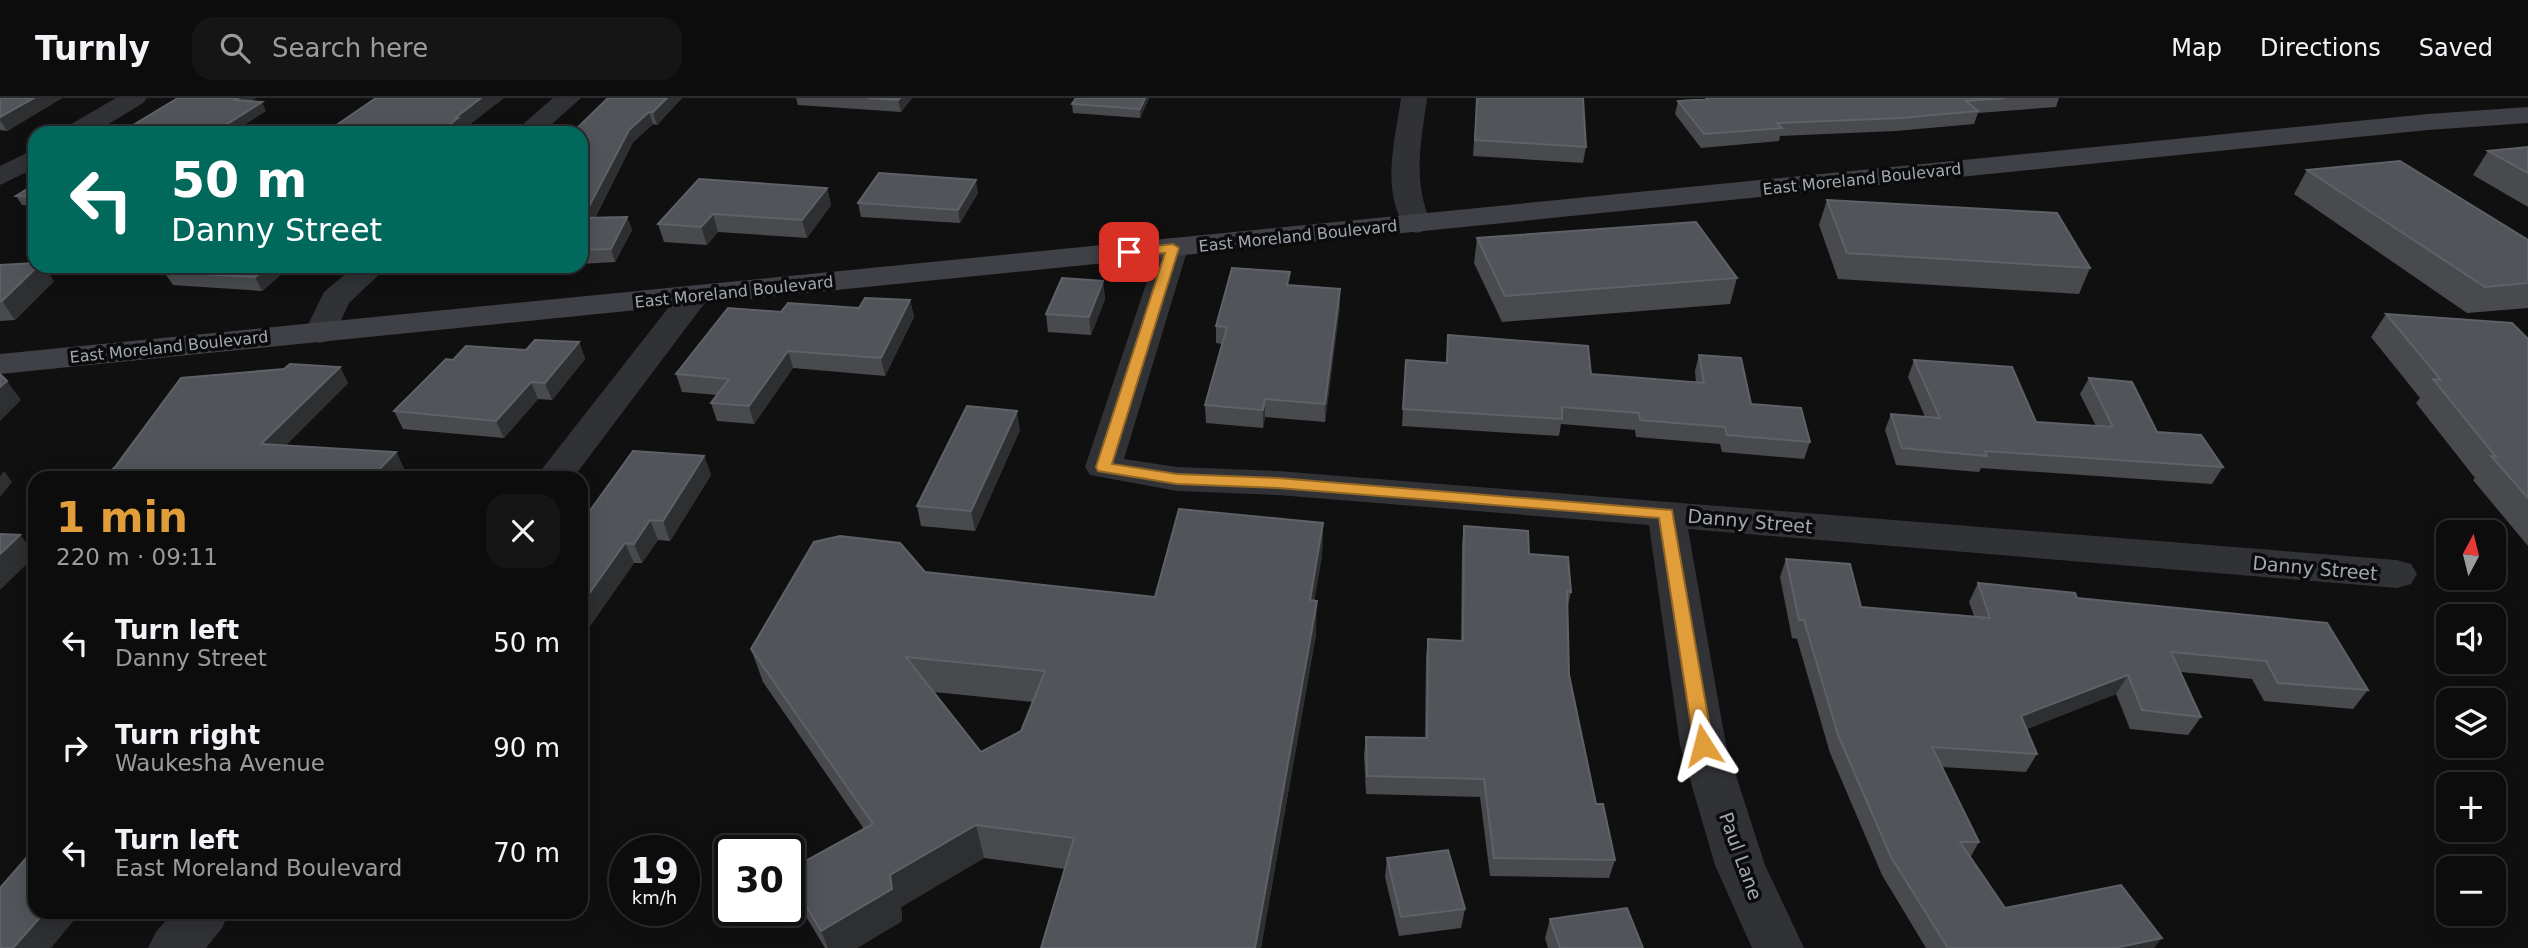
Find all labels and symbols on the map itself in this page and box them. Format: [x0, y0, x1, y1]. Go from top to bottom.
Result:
street label: East Moreland Boulevard [1762, 159, 1962, 199]
street label: East Moreland Boulevard [1198, 216, 1398, 256]
pin [1099, 222, 1159, 282]
street label: East Moreland Boulevard [634, 272, 834, 312]
street label: East Moreland Boulevard [69, 327, 269, 367]
street label: Danny Street [1687, 505, 1813, 537]
north arrow [2436, 520, 2506, 590]
street label: Danny Street [2252, 552, 2378, 584]
position arrow [1666, 708, 1740, 782]
street label: Paul Lane [1715, 809, 1767, 903]
speed limit sign: 30 [714, 835, 805, 926]

